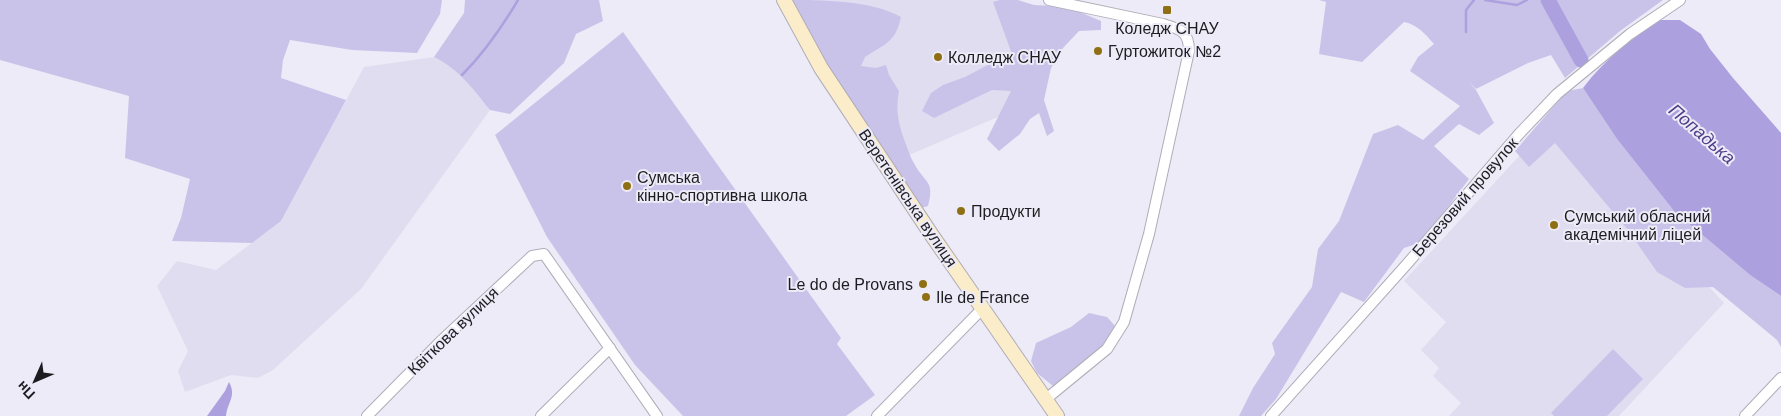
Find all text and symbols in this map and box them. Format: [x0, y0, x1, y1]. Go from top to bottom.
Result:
marker: Коледж СНАУ [1161, 4, 1173, 16]
place label: Коледж СНАУ [1115, 20, 1220, 37]
place label: Гуртожиток №2 [1108, 43, 1221, 60]
marker: Гуртожиток №2 [1092, 45, 1104, 57]
place label: Колледж СНАУ [948, 49, 1062, 66]
marker: Колледж СНАУ [932, 51, 944, 63]
water label: Попадька [1665, 100, 1739, 168]
street label: Веретенівська вулиця [856, 126, 960, 270]
street label: Березовий провулок [1409, 134, 1522, 260]
place label: Сумська кінно-спортивна школа [637, 169, 807, 204]
marker: Сумська кінно-спортивна школа [621, 180, 633, 192]
place label: Продукти [971, 203, 1041, 220]
marker: Продукти [955, 205, 967, 217]
place label: Сумський обласний академічний ліцей [1564, 208, 1710, 243]
marker: Сумський обласний академічний ліцей [1548, 219, 1560, 231]
place label: Le do de Provans [788, 276, 913, 293]
marker: Le do de Provans [917, 278, 929, 290]
street label: Квіткова вулиця [405, 284, 501, 378]
place label: Ile de France [936, 289, 1029, 306]
marker: Ile de France [920, 291, 932, 303]
north arrow [10, 356, 60, 406]
text: Пн [14, 378, 38, 402]

